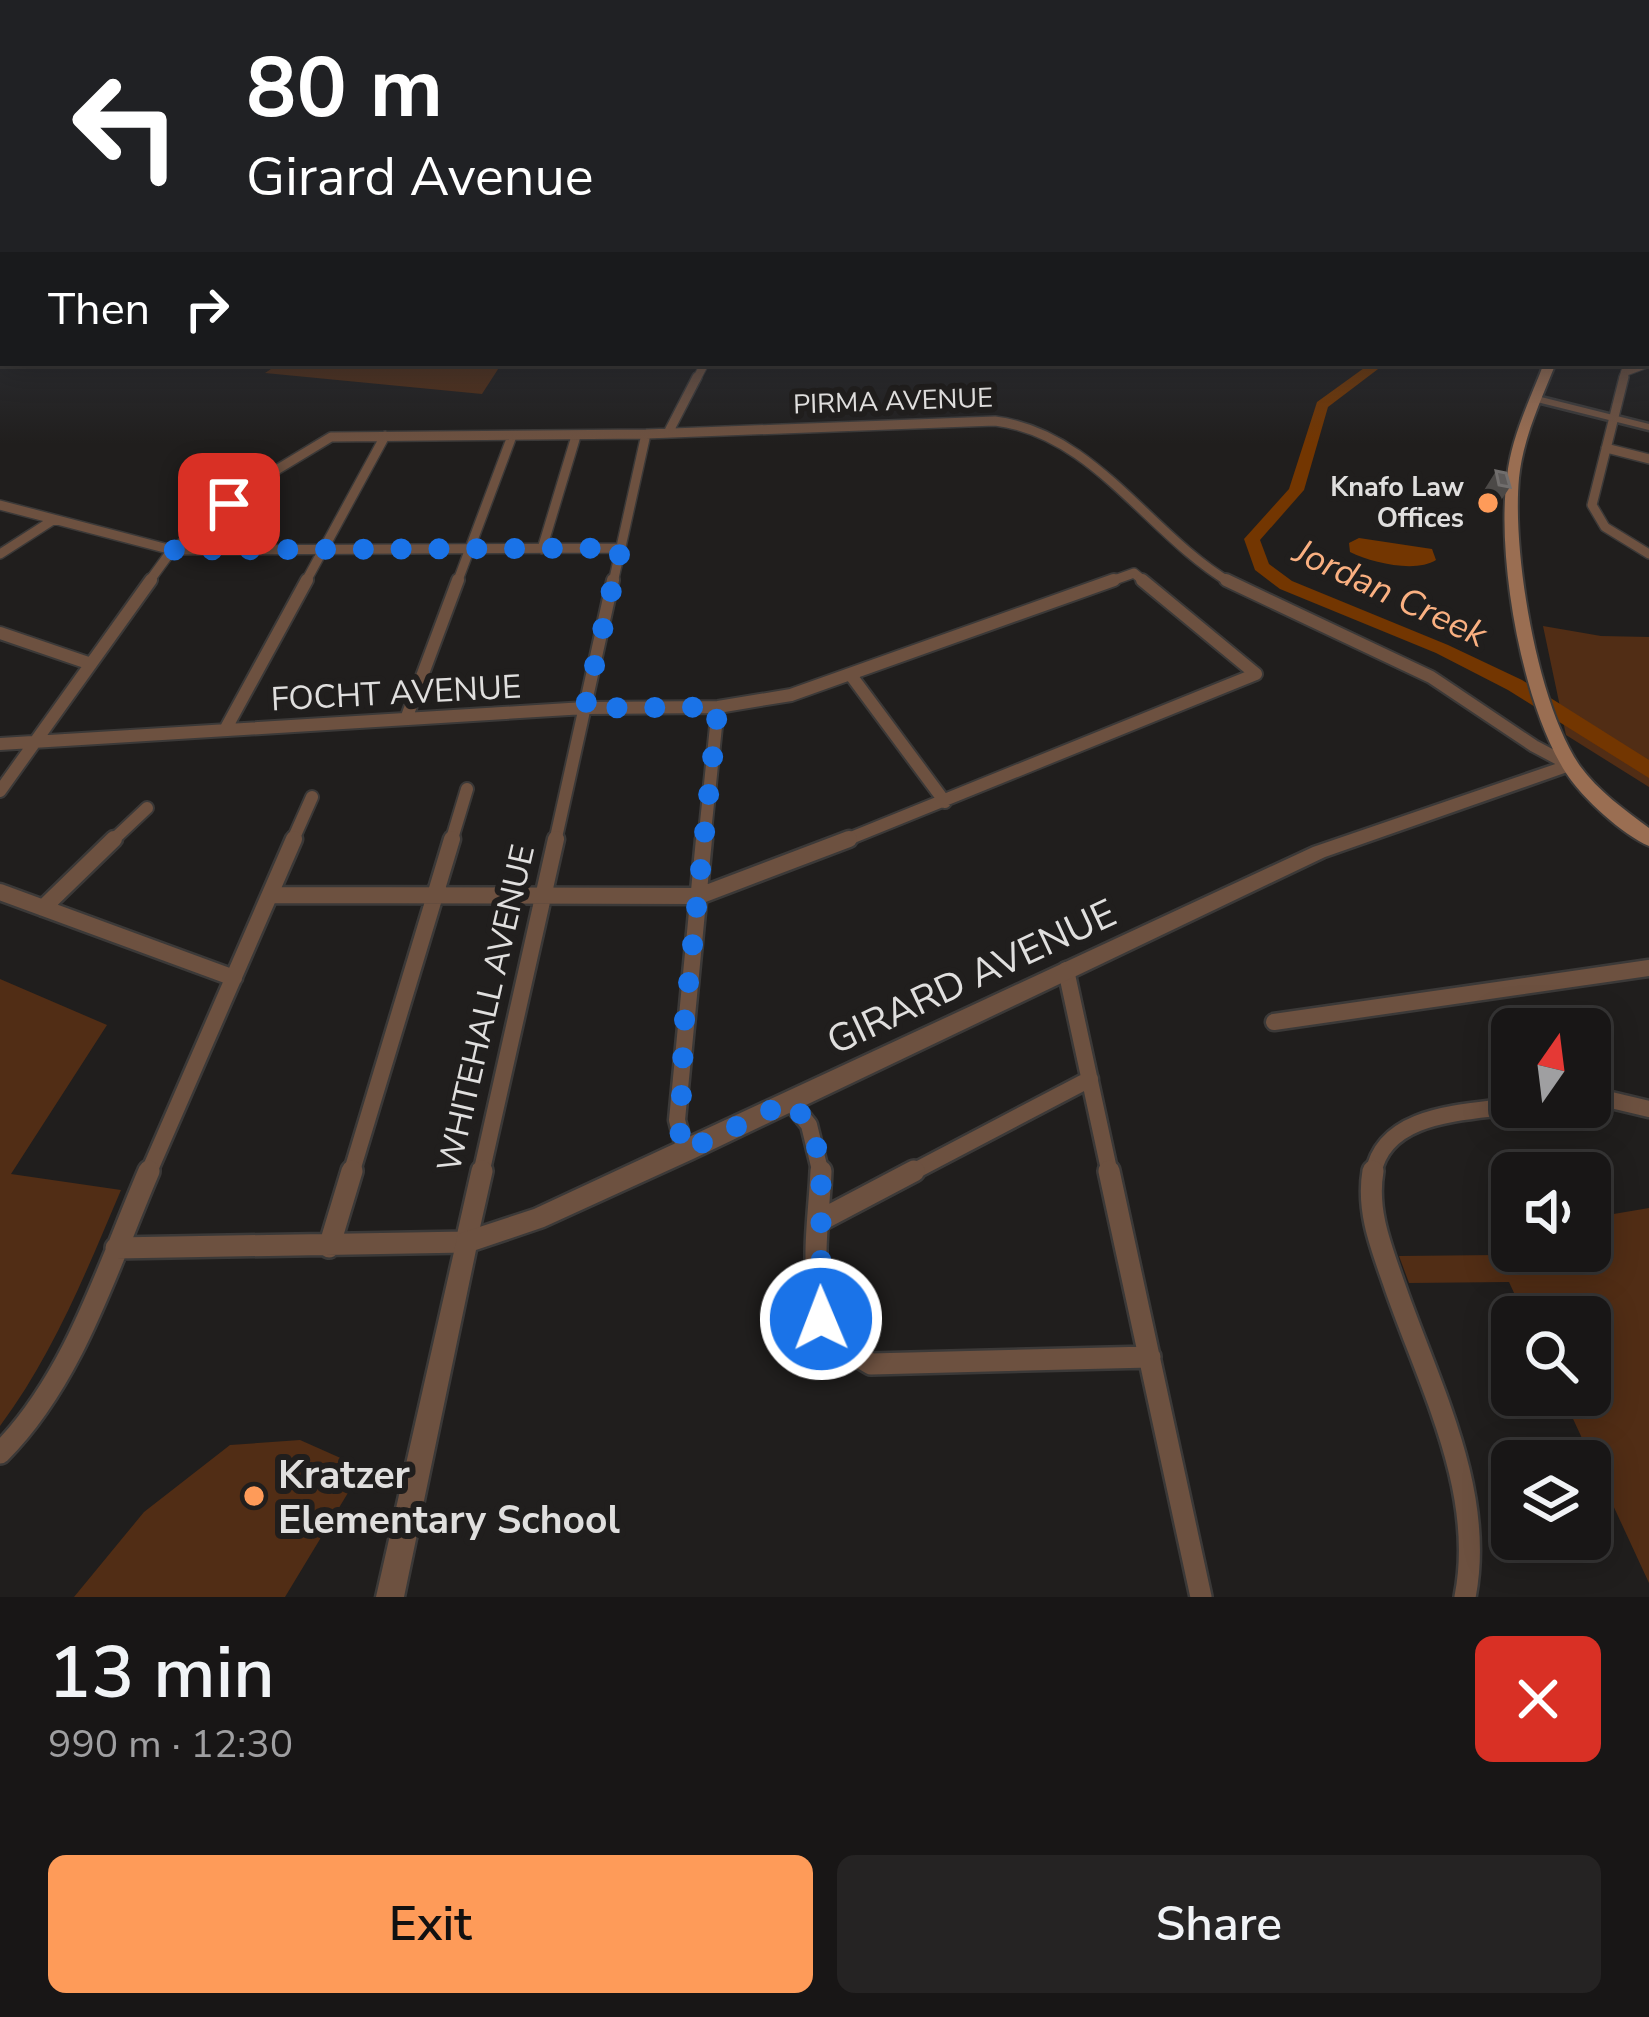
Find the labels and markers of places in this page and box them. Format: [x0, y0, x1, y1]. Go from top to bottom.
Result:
pin [178, 453, 280, 555]
place label: Knafo Law Offices [1330, 469, 1464, 537]
marker: Knafo Law Offices [1475, 490, 1501, 516]
place label: Kratzer Elementary School [278, 1449, 620, 1547]
marker: Kratzer Elementary School [241, 1483, 267, 1509]

